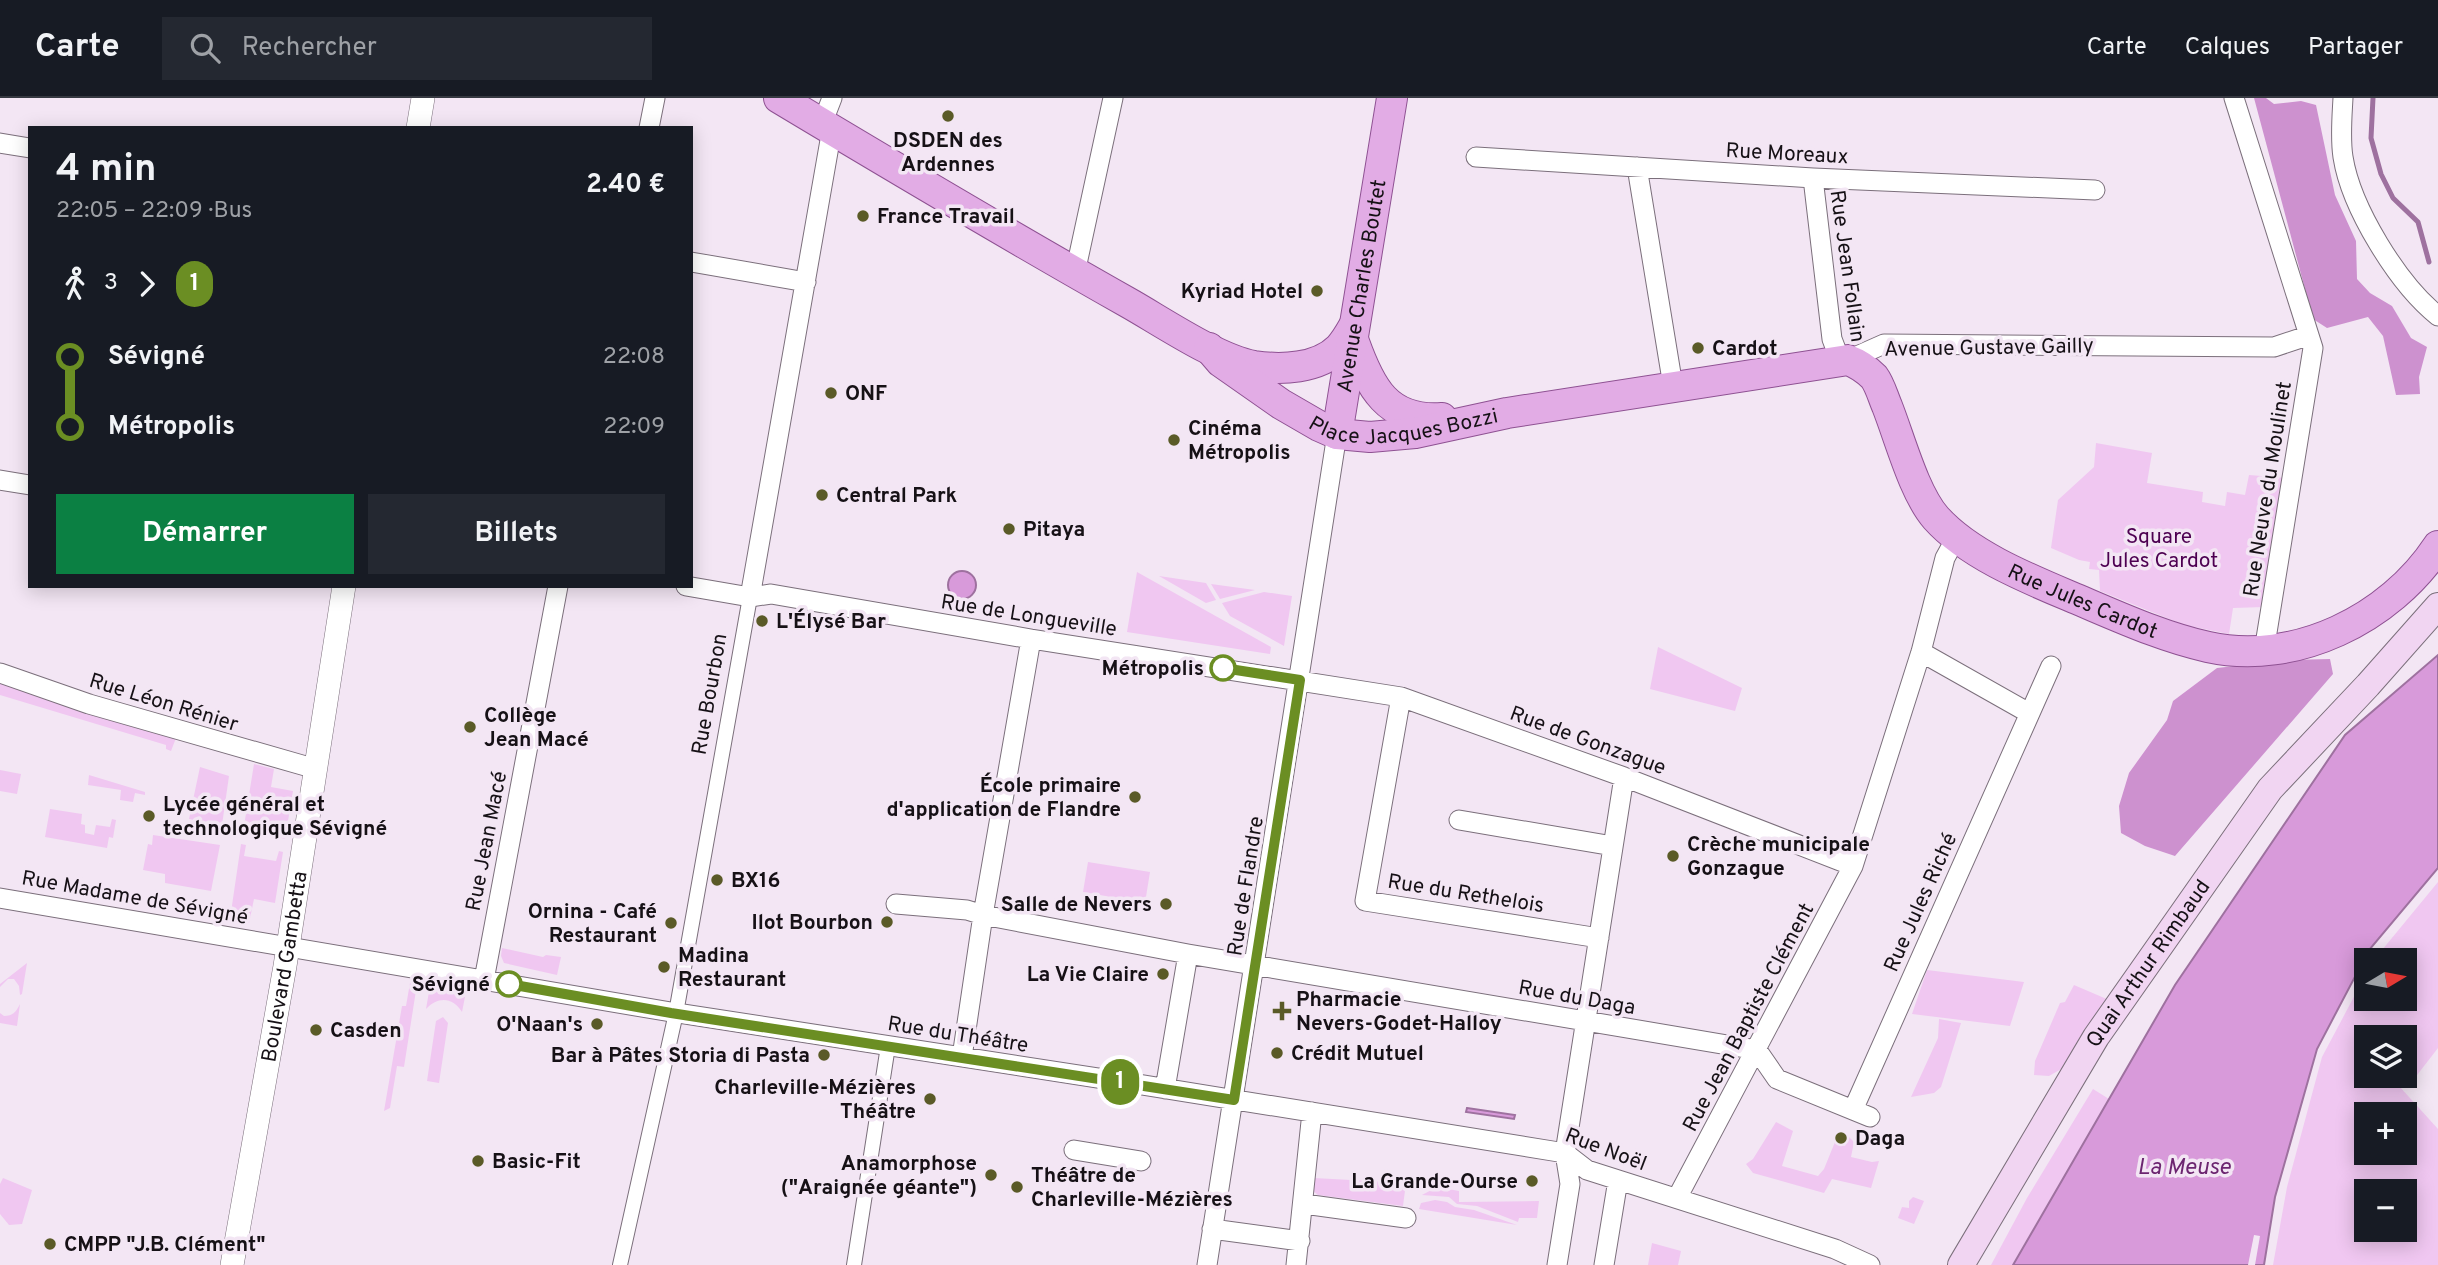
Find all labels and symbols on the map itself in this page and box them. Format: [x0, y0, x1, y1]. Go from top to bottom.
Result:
marker: DSDEN des Ardennes [940, 108, 956, 124]
place label: DSDEN des Ardennes [893, 128, 1003, 179]
street label: Rue Moreaux [1725, 138, 1849, 171]
street label: Avenue Charles Boutet [1332, 178, 1393, 395]
street label: Rue Jean Follain [1822, 188, 1871, 344]
place label: France Travail [877, 204, 1015, 231]
marker: France Travail [855, 208, 871, 224]
place label: Kyriad Hotel [1181, 279, 1303, 306]
marker: Kyriad Hotel [1309, 283, 1325, 299]
street label: Avenue Gustave Gailly [1884, 333, 2094, 364]
place label: Cardot [1712, 336, 1778, 363]
marker: Cardot [1690, 340, 1706, 356]
street label: Rue Neuve du Moulinet [2238, 380, 2299, 599]
place label: ONF [845, 381, 887, 408]
marker: ONF [823, 385, 839, 401]
street label: Place Jacques Bozzi [1303, 403, 1501, 452]
place label: Cinéma Métropolis [1188, 416, 1291, 467]
marker: Cinéma Métropolis [1166, 432, 1182, 448]
place label: Central Park [836, 483, 958, 510]
marker: Central Park [814, 487, 830, 503]
place label: Pitaya [1023, 517, 1085, 544]
marker: Pitaya [1001, 521, 1017, 537]
park label: Square Jules Cardot [2100, 524, 2218, 575]
street label: Rue Jules Cardot [2003, 559, 2161, 646]
street label: Rue de Longueville [939, 589, 1119, 644]
place label: L'Élysé Bar [776, 608, 886, 636]
marker: L'Élysé Bar [754, 613, 770, 629]
street label: Rue Bourbon [687, 631, 734, 757]
marker: Métropolis [1210, 655, 1236, 681]
place label: Métropolis [1101, 656, 1204, 683]
street label: Rue Léon Rénier [86, 668, 241, 739]
street label: Rue de Gonzague [1506, 701, 1669, 782]
place label: Collège Jean Macé [484, 703, 589, 754]
marker: Collège Jean Macé [462, 719, 478, 735]
street label: Rue Jean Macé [461, 769, 514, 914]
place label: École primaire d'application de Flandre [886, 772, 1121, 824]
marker: École primaire d'application de Flandre [1127, 789, 1143, 805]
place label: Lycée général et technologique Sévigné [163, 792, 387, 843]
marker: Lycée général et technologique Sévigné [141, 808, 157, 824]
street label: Rue de Flandre [1222, 814, 1271, 958]
street label: Rue Jules Riché [1879, 829, 1964, 976]
place label: Crèche municipale Gonzague [1687, 832, 1870, 883]
marker: Crèche municipale Gonzague [1665, 848, 1681, 864]
street label: Rue Madame de Sévigné [19, 865, 250, 932]
place label: BX16 [731, 868, 780, 895]
street label: Boulevard Gambetta [256, 869, 315, 1064]
street label: Rue du Rethelois [1386, 869, 1546, 920]
marker: BX16 [709, 872, 725, 888]
street label: Quai Arthur Rimbaud [2081, 875, 2217, 1053]
place label: Salle de Nevers [1001, 892, 1152, 919]
marker: Salle de Nevers [1158, 896, 1174, 912]
place label: Ornina - Café Restaurant [528, 899, 657, 950]
street label: Rue Jean Baptiste Clément [1678, 899, 1821, 1137]
place label: Ilot Bourbon [752, 910, 873, 937]
marker: Ilot Bourbon [879, 914, 895, 930]
marker: Ornina - Café Restaurant [663, 915, 679, 931]
place label: Madina Restaurant [678, 943, 786, 994]
north arrow [2354, 948, 2417, 1012]
marker: Madina Restaurant [656, 959, 672, 975]
place label: La Vie Claire [1027, 962, 1149, 989]
marker: La Vie Claire [1155, 966, 1171, 982]
marker: Sévigné [496, 971, 522, 997]
place label: Sévigné [412, 972, 490, 999]
street label: Rue du Daga [1516, 975, 1637, 1022]
place label: Pharmacie Nevers-Godet-Halloy [1296, 987, 1502, 1038]
marker: Pharmacie Nevers-Godet-Halloy [1274, 1003, 1290, 1019]
street label: Rue du Théâtre [885, 1011, 1030, 1060]
place label: O'Naan's [496, 1012, 583, 1039]
marker: O'Naan's [589, 1016, 605, 1032]
place label: Casden [330, 1018, 402, 1045]
marker: Casden [308, 1022, 324, 1038]
place label: Crédit Mutuel [1291, 1041, 1424, 1068]
place label: Bar à Pâtes Storia di Pasta [551, 1043, 810, 1070]
marker: Crédit Mutuel [1269, 1045, 1285, 1061]
marker: Bar à Pâtes Storia di Pasta [816, 1047, 832, 1063]
line badge: 1 [1097, 1059, 1143, 1105]
place label: Charleville-Mézières Théâtre [714, 1075, 916, 1126]
marker: Charleville-Mézières Théâtre [922, 1091, 938, 1107]
street label: Rue Noël [1561, 1122, 1650, 1178]
place label: Daga [1855, 1126, 1905, 1153]
marker: Daga [1833, 1130, 1849, 1146]
place label: Basic-Fit [492, 1149, 581, 1176]
place label: Anamorphose ("Araignée géante") [781, 1151, 977, 1202]
marker: Basic-Fit [470, 1153, 486, 1169]
water label: La Meuse [2137, 1154, 2232, 1183]
place label: Théâtre de Charleville-Mézières [1031, 1163, 1233, 1214]
marker: Anamorphose ("Araignée géante") [983, 1167, 999, 1183]
place label: La Grande-Ourse [1351, 1169, 1518, 1196]
marker: La Grande-Ourse [1524, 1173, 1540, 1189]
marker: Théâtre de Charleville-Mézières [1009, 1179, 1025, 1195]
place label: CMPP "J.B. Clément" [64, 1232, 266, 1259]
marker: CMPP "J.B. Clément" [42, 1236, 58, 1252]

